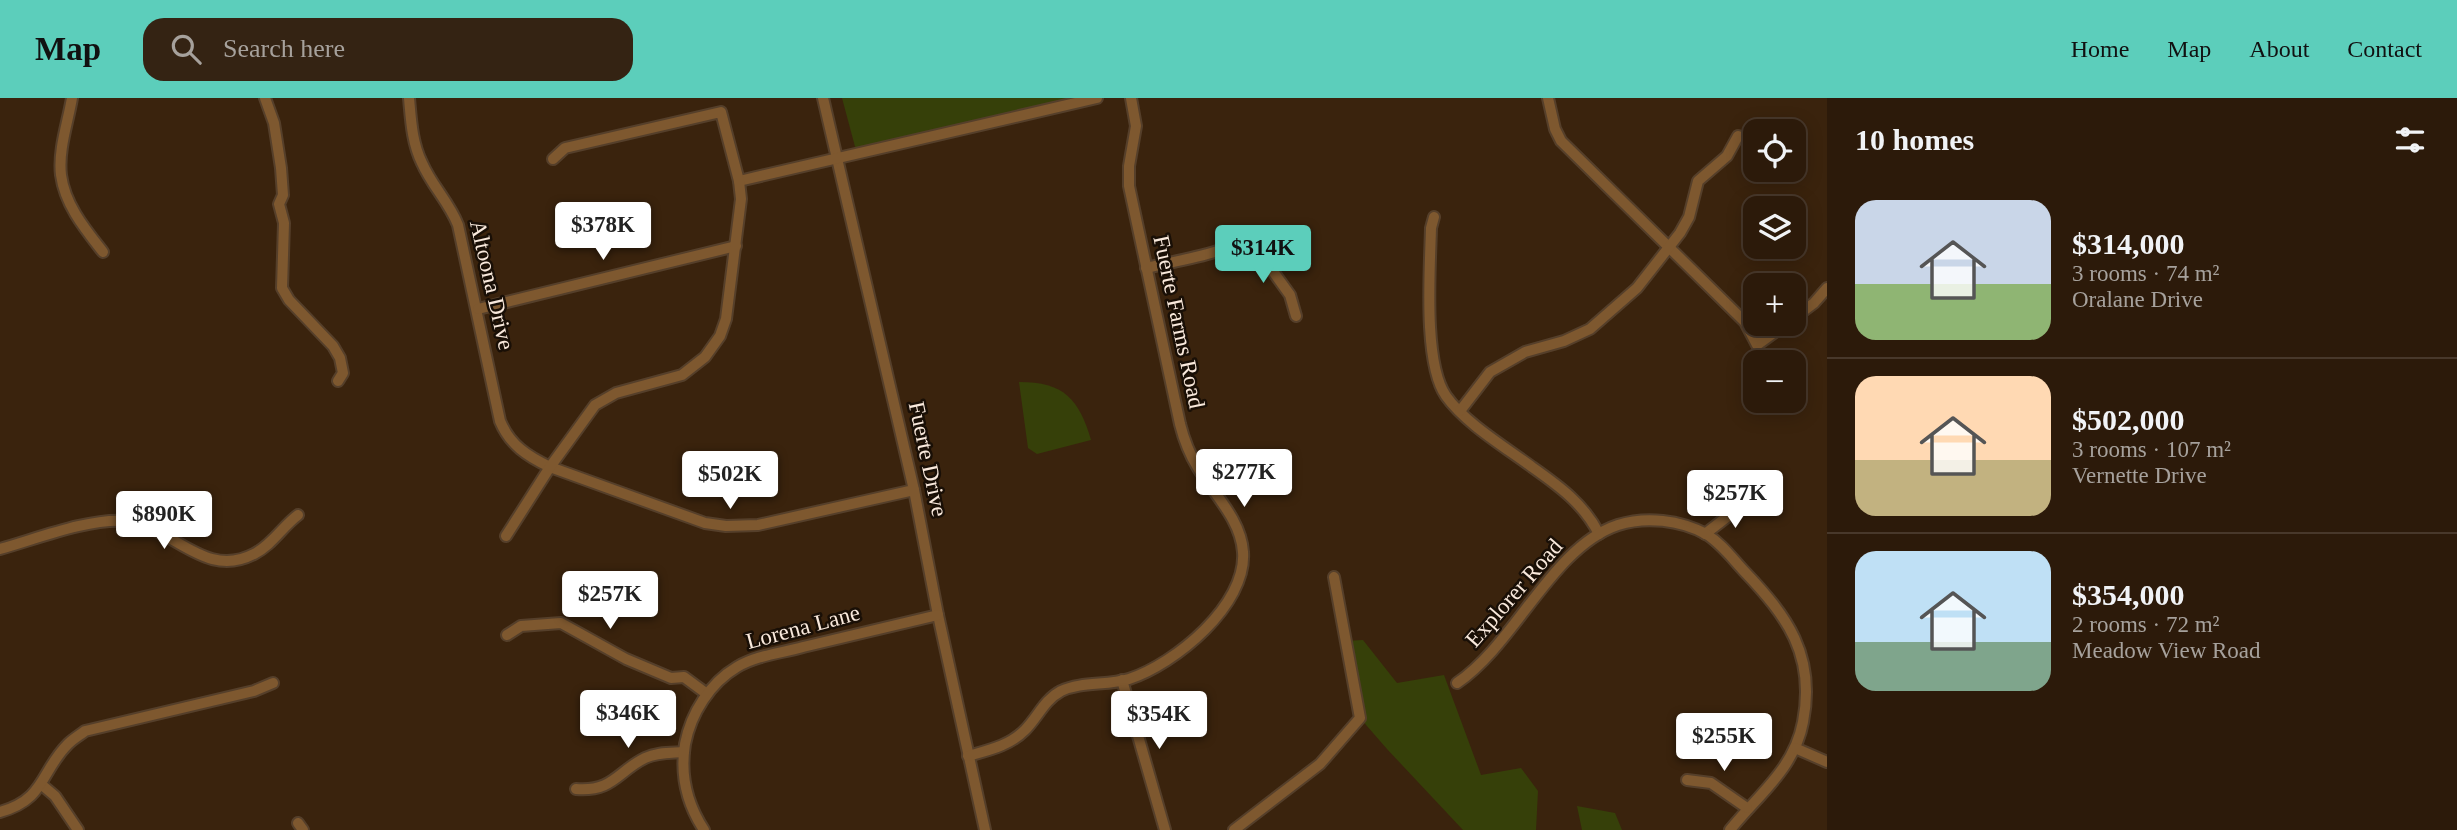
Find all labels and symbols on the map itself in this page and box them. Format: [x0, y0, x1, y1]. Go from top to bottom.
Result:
pin: $378K [554, 202, 652, 262]
street label: Altoona Drive [465, 218, 519, 352]
pin: $314K [1214, 226, 1312, 285]
street label: Fuerte Farms Road [1148, 233, 1210, 411]
street label: Fuerte Drive [904, 399, 952, 519]
pin: $277K [1195, 450, 1293, 509]
pin: $502K [681, 452, 779, 511]
pin: $257K [1686, 470, 1784, 530]
pin: $890K [115, 491, 213, 551]
street label: Explorer Road [1460, 534, 1568, 652]
pin: $257K [561, 572, 659, 631]
street label: Lorena Lane [743, 600, 863, 654]
pin: $346K [579, 690, 677, 750]
pin: $354K [1110, 692, 1208, 751]
pin: $255K [1675, 714, 1773, 773]

